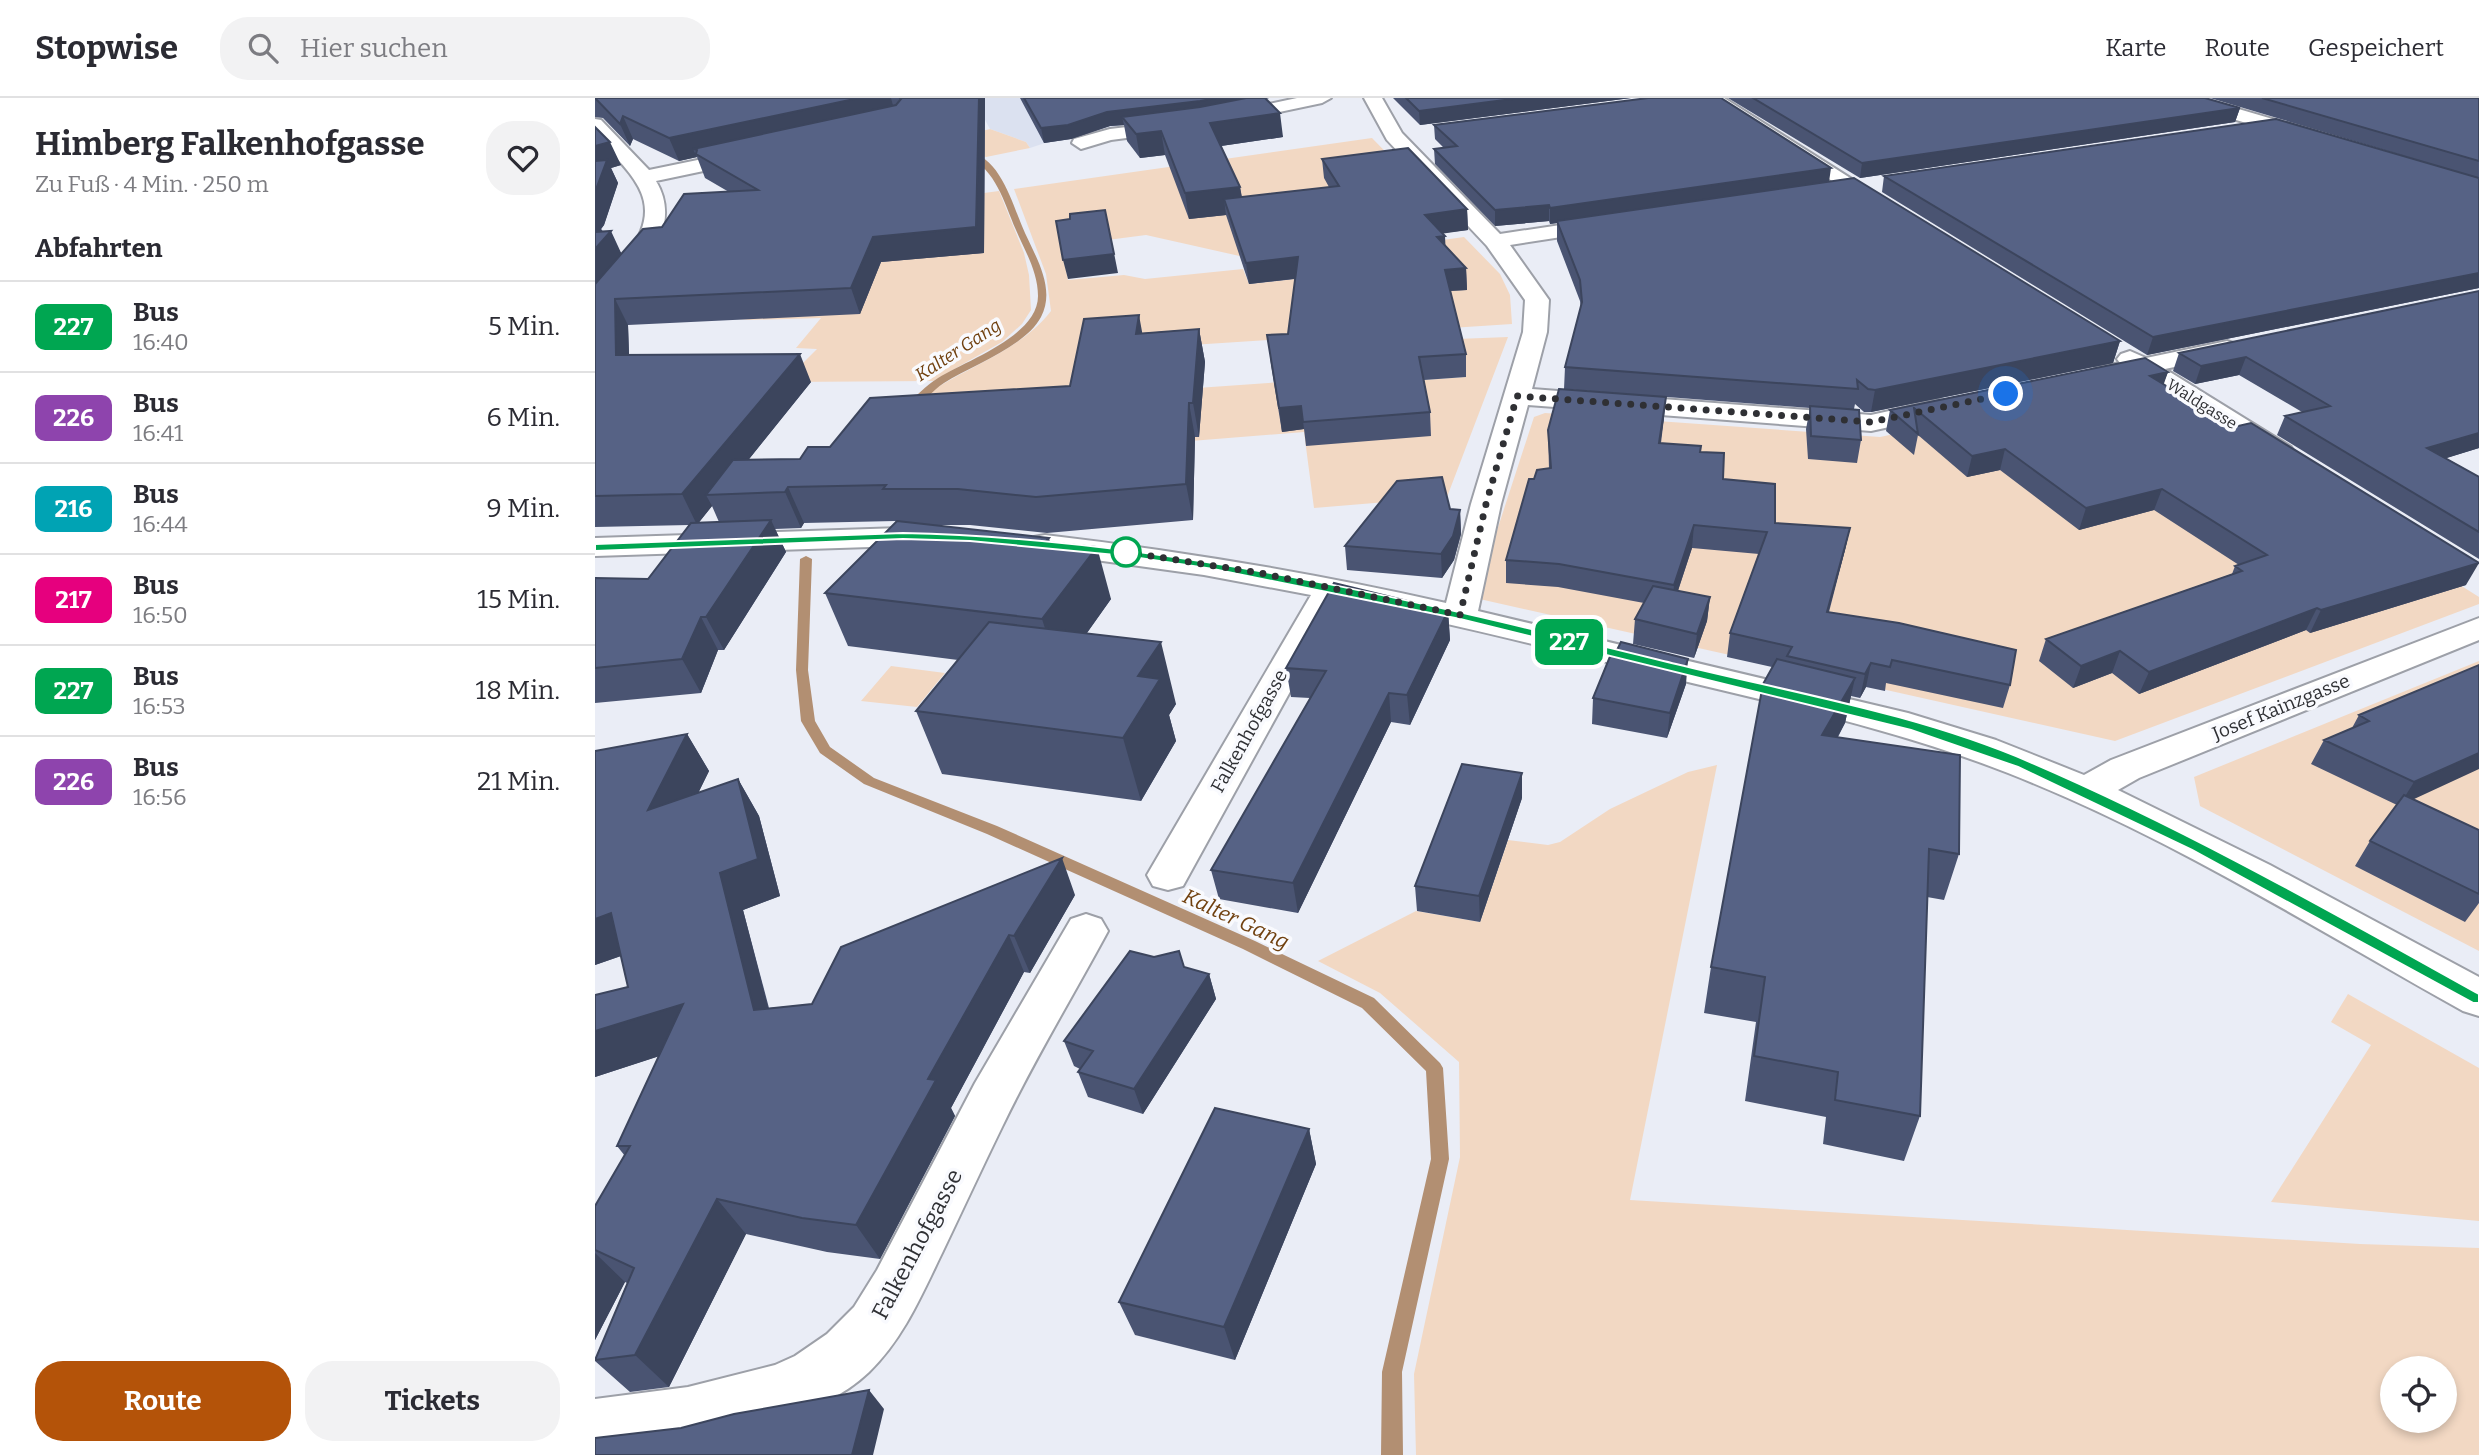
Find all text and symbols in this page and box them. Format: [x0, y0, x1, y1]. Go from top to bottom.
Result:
search box [220, 17, 710, 80]
text: Stopwise [35, 28, 178, 68]
icon: search [244, 29, 282, 67]
text: Hier suchen [300, 33, 448, 64]
text: Karte [2105, 34, 2167, 62]
text: Route [2205, 34, 2270, 62]
text: Gespeichert [2308, 34, 2444, 62]
button: heart [486, 121, 560, 195]
text: Himberg Falkenhofgasse [35, 124, 425, 164]
text: Zu Fuß · 4 Min. · 250 m [35, 170, 269, 198]
text: Abfahrten [35, 233, 162, 264]
text: Bus [133, 297, 179, 328]
text: 5 Min. [488, 311, 560, 342]
text: 227 [54, 313, 93, 341]
water label: Kalter Gang [911, 314, 1005, 386]
text: 16:40 [133, 328, 189, 356]
street label: Waldgasse [2163, 375, 2241, 433]
your location [1988, 376, 2023, 411]
text: Bus [133, 388, 179, 419]
text: 6 Min. [487, 402, 560, 433]
text: 226 [53, 404, 94, 432]
text: 16:41 [133, 419, 183, 447]
text: Bus [133, 479, 179, 510]
text: 9 Min. [487, 493, 560, 524]
text: 216 [54, 495, 93, 523]
text: 16:44 [133, 510, 188, 538]
unlabelled marker [1111, 537, 1141, 567]
text: Bus [133, 570, 179, 601]
text: 15 Min. [477, 584, 560, 615]
text: 217 [55, 586, 92, 614]
text: 16:50 [133, 601, 188, 629]
line badge: 227 [1529, 619, 1609, 665]
text: 227 [1549, 628, 1589, 656]
text: Bus [133, 661, 179, 692]
street label: Falkenhofgasse [1206, 665, 1292, 797]
street label: Josef Kainzgasse [2208, 669, 2353, 745]
text: 18 Min. [476, 675, 560, 706]
text: 227 [54, 677, 93, 705]
text: 16:53 [133, 692, 186, 720]
text: Bus [133, 752, 179, 783]
text: 21 Min. [477, 766, 560, 797]
text: 226 [53, 768, 94, 796]
text: 16:56 [133, 783, 186, 811]
water label: Kalter Gang [1179, 883, 1293, 955]
street label: Falkenhofgasse [866, 1164, 968, 1324]
map controls [2380, 1356, 2457, 1433]
button: locate [2380, 1356, 2457, 1433]
button: Route [35, 1361, 291, 1441]
button: Tickets [305, 1361, 560, 1441]

